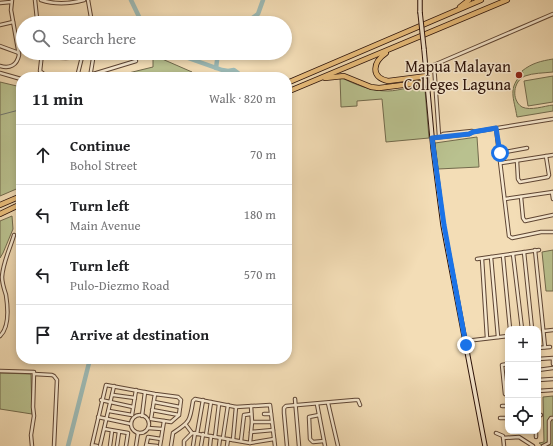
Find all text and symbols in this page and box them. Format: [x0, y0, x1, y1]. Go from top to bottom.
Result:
search box [16, 16, 292, 60]
icon: search [30, 27, 52, 49]
text: Search here [62, 28, 136, 49]
place label: Mapua Malayan Colleges Laguna [404, 54, 511, 96]
marker: Mapua Malayan Colleges Laguna [514, 70, 524, 80]
text: 11 min [32, 86, 83, 111]
text: Walk · 820 m [209, 89, 276, 108]
text: Continue [70, 135, 131, 156]
icon: ahead [32, 144, 54, 166]
route start [491, 144, 509, 162]
text: 70 m [250, 145, 276, 164]
text: Bohol Street [70, 156, 137, 175]
text: Turn left [70, 195, 129, 216]
icon: left [32, 204, 54, 226]
text: 180 m [244, 205, 276, 224]
text: Main Avenue [70, 216, 141, 235]
text: Turn left [70, 255, 129, 276]
icon: left [32, 264, 54, 286]
text: 570 m [244, 265, 276, 284]
text: Pulo-Diezmo Road [70, 276, 169, 295]
icon: arrive [32, 324, 54, 346]
text: Arrive at destination [70, 324, 209, 345]
map controls [505, 326, 541, 434]
button: + [505, 326, 541, 362]
route end [457, 336, 475, 354]
button: − [505, 362, 541, 398]
button: locate [505, 398, 541, 434]

